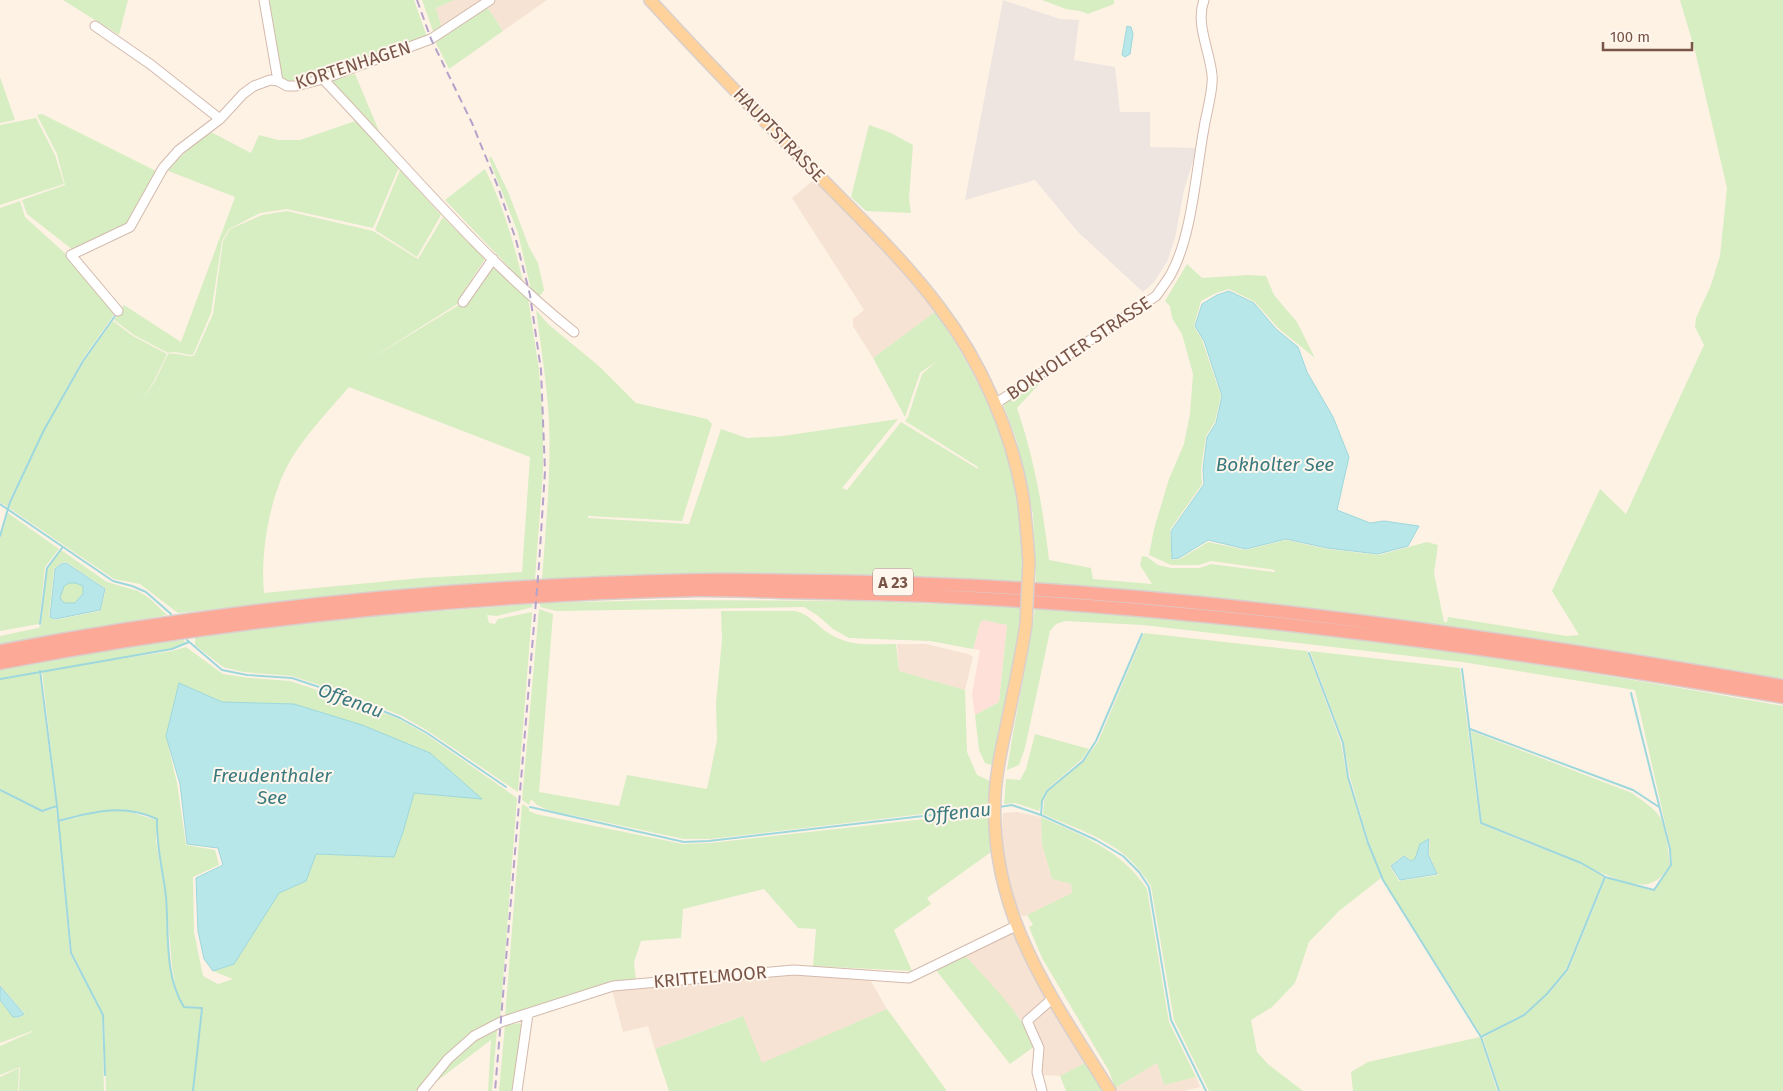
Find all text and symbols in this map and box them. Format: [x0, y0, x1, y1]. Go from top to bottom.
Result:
scale bar [1603, 20, 1692, 52]
text: 100 m [1610, 28, 1650, 46]
street label: KORTENHAGEN [292, 36, 414, 94]
street label: HAUPTSTRASSE [729, 83, 829, 187]
street label: BOKHOLTER STRASSE [1002, 291, 1156, 405]
water label: Bokholter See [1216, 453, 1334, 476]
road number: A 23 [873, 568, 913, 596]
water label: Offenau [315, 678, 387, 723]
water label: Freudenthaler See [212, 764, 332, 809]
water label: Offenau [922, 798, 992, 827]
street label: KRITTELMOOR [653, 961, 768, 993]

